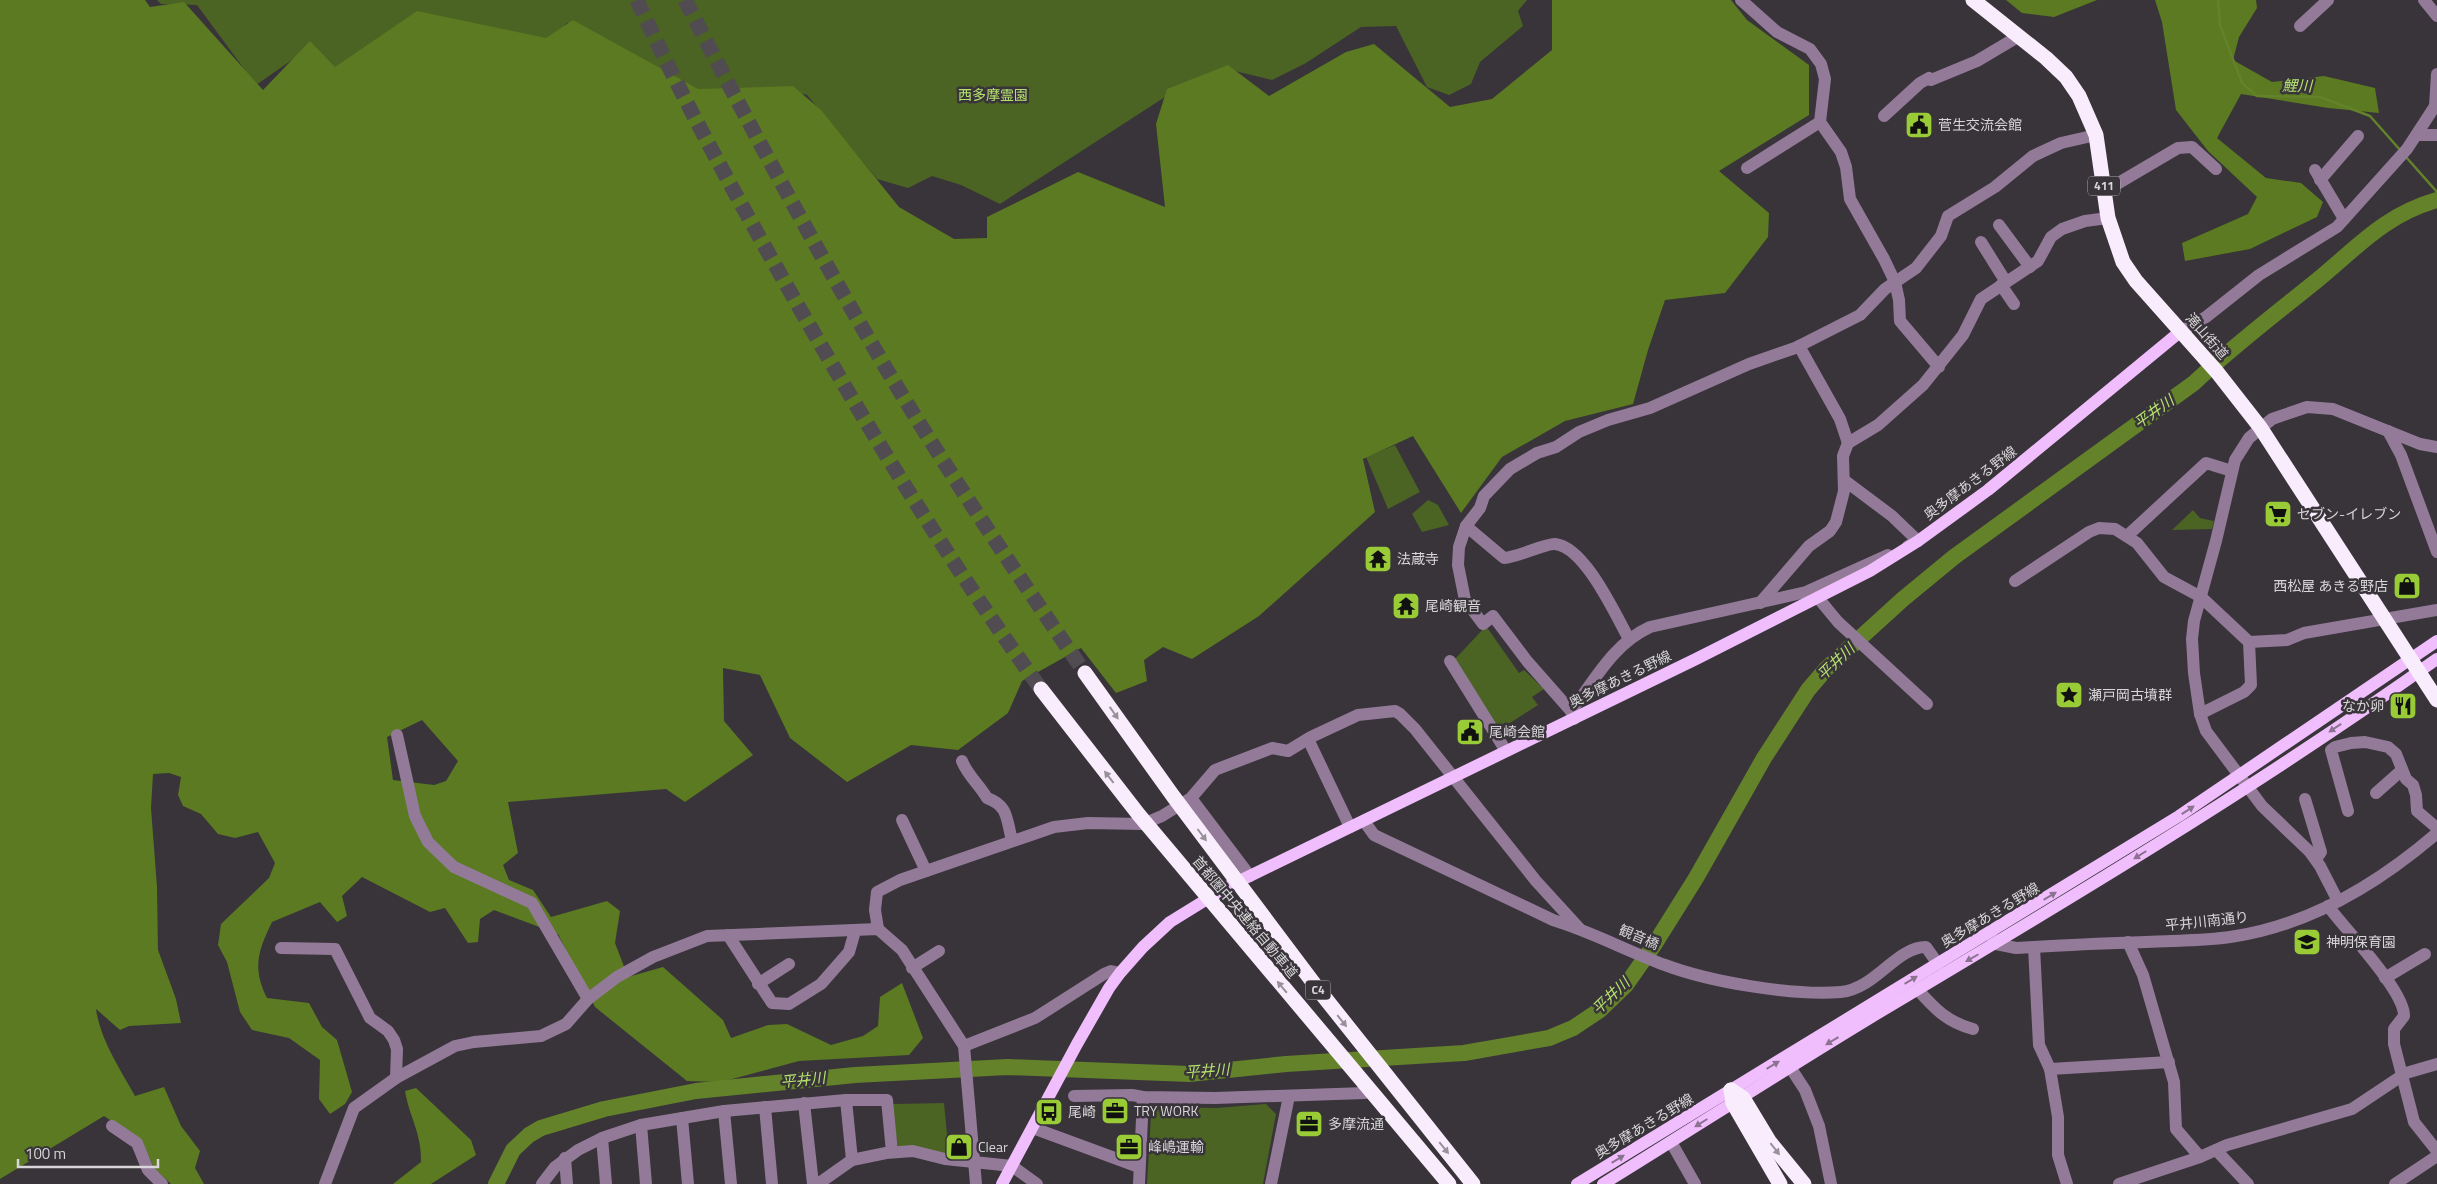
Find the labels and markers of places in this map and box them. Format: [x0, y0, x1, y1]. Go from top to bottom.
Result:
public building icon: 菅生交流会館 [1904, 110, 1934, 140]
place label: 菅生交流会館 [1938, 114, 2022, 135]
supermarket icon: セブン-イレブン [2263, 499, 2293, 529]
place label: セブン-イレブン [2297, 503, 2401, 524]
temple icon: 法蔵寺 [1363, 544, 1393, 574]
place label: 法蔵寺 [1397, 548, 1439, 569]
shop icon: 西松屋 あきる野店 [2392, 571, 2422, 601]
place label: 西松屋 あきる野店 [2273, 575, 2388, 596]
temple icon: 尾崎観音 [1391, 591, 1421, 621]
place label: 尾崎観音 [1425, 595, 1481, 616]
place icon: 瀬戸岡古墳群 [2054, 680, 2084, 710]
place label: 瀬戸岡古墳群 [2088, 684, 2172, 705]
restaurant icon: なか卵 [2388, 691, 2418, 721]
place label: なか卵 [2342, 695, 2384, 716]
public building icon: 尾崎会館 [1455, 717, 1485, 747]
place label: 尾崎会館 [1489, 721, 1545, 742]
school or university icon: 神明保育園 [2292, 927, 2322, 957]
place label: 神明保育園 [2326, 931, 2396, 952]
office icon: TRY WORK [1100, 1096, 1130, 1126]
bus stop icon: 尾崎 [1034, 1097, 1064, 1127]
place label: TRY WORK [1134, 1100, 1199, 1121]
place label: 尾崎 [1068, 1101, 1096, 1122]
office icon: 多摩流通 [1294, 1109, 1324, 1139]
place label: 多摩流通 [1328, 1113, 1384, 1134]
shop icon: Clear [944, 1132, 974, 1162]
office icon: 峰嶋運輸 [1114, 1132, 1144, 1162]
place label: Clear [978, 1136, 1008, 1157]
place label: 峰嶋運輸 [1148, 1136, 1204, 1157]

